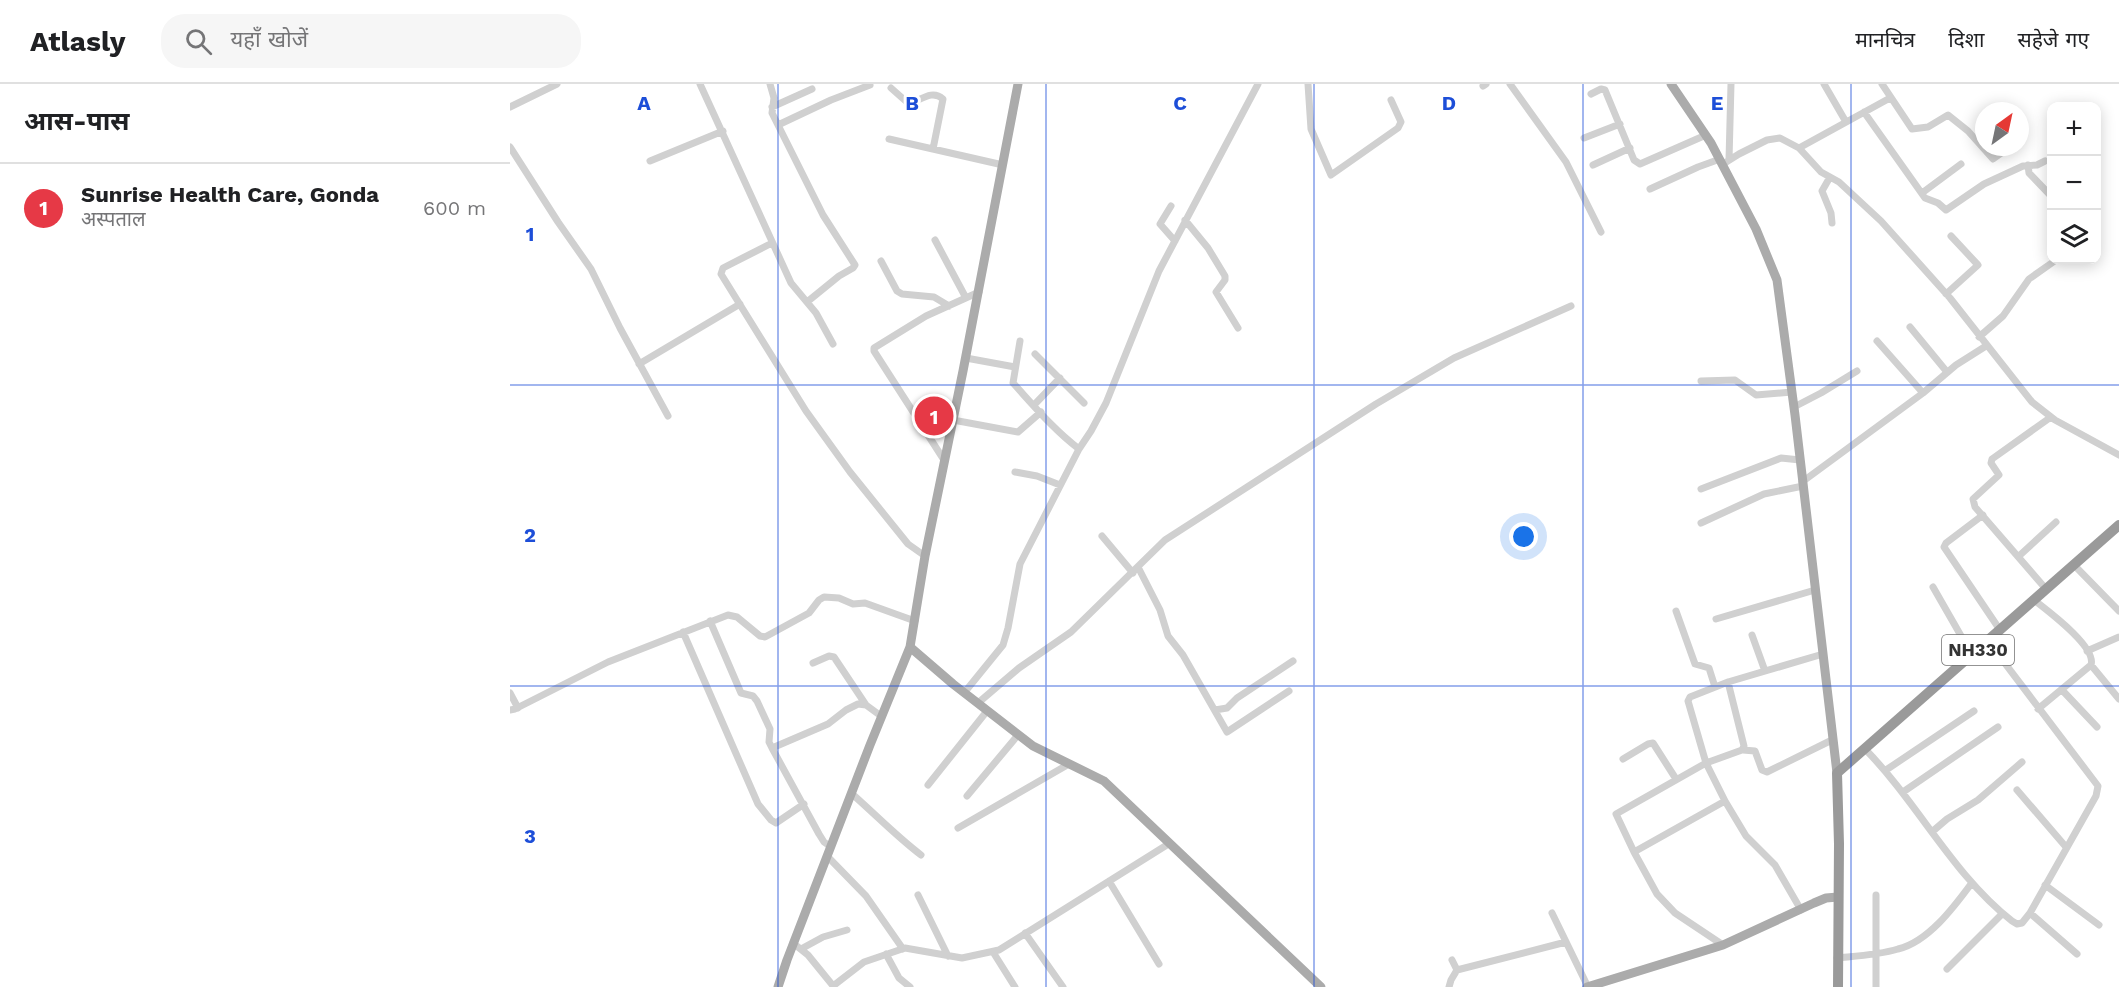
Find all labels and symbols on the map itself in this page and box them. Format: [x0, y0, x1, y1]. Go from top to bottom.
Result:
text: A [637, 91, 651, 115]
text: B [905, 91, 919, 115]
text: C [1173, 91, 1187, 115]
text: D [1442, 91, 1456, 115]
text: E [1711, 91, 1723, 115]
north arrow [1975, 102, 2029, 156]
text: 1 [526, 222, 534, 246]
pin: 1 [914, 394, 954, 438]
your location [1509, 522, 1538, 551]
text: 2 [524, 523, 536, 547]
road number: NH330 [1942, 635, 2014, 665]
text: 3 [524, 824, 536, 848]

